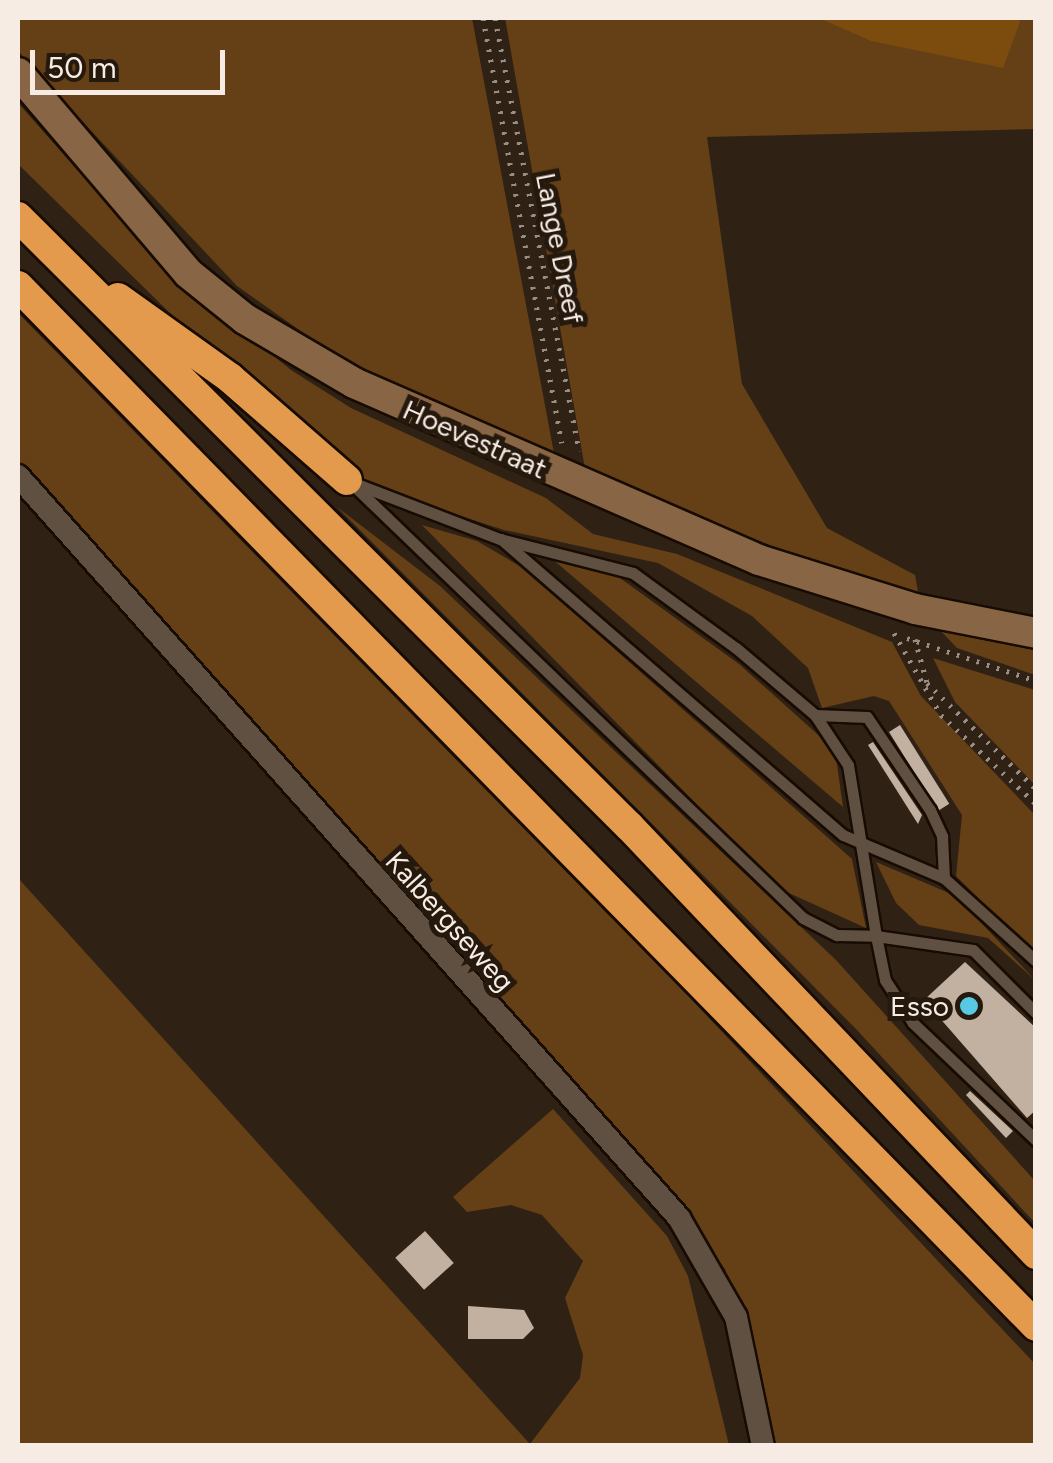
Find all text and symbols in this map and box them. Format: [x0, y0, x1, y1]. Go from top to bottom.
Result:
scale bar [35, 30, 230, 92]
text: 50 m [47, 49, 116, 86]
street label: Lange Dreef [529, 170, 591, 326]
street label: Hoevestraat [398, 392, 552, 486]
street label: Kalbergseweg [379, 844, 521, 998]
place label: Esso [890, 989, 949, 1023]
marker: Esso [958, 995, 980, 1017]

